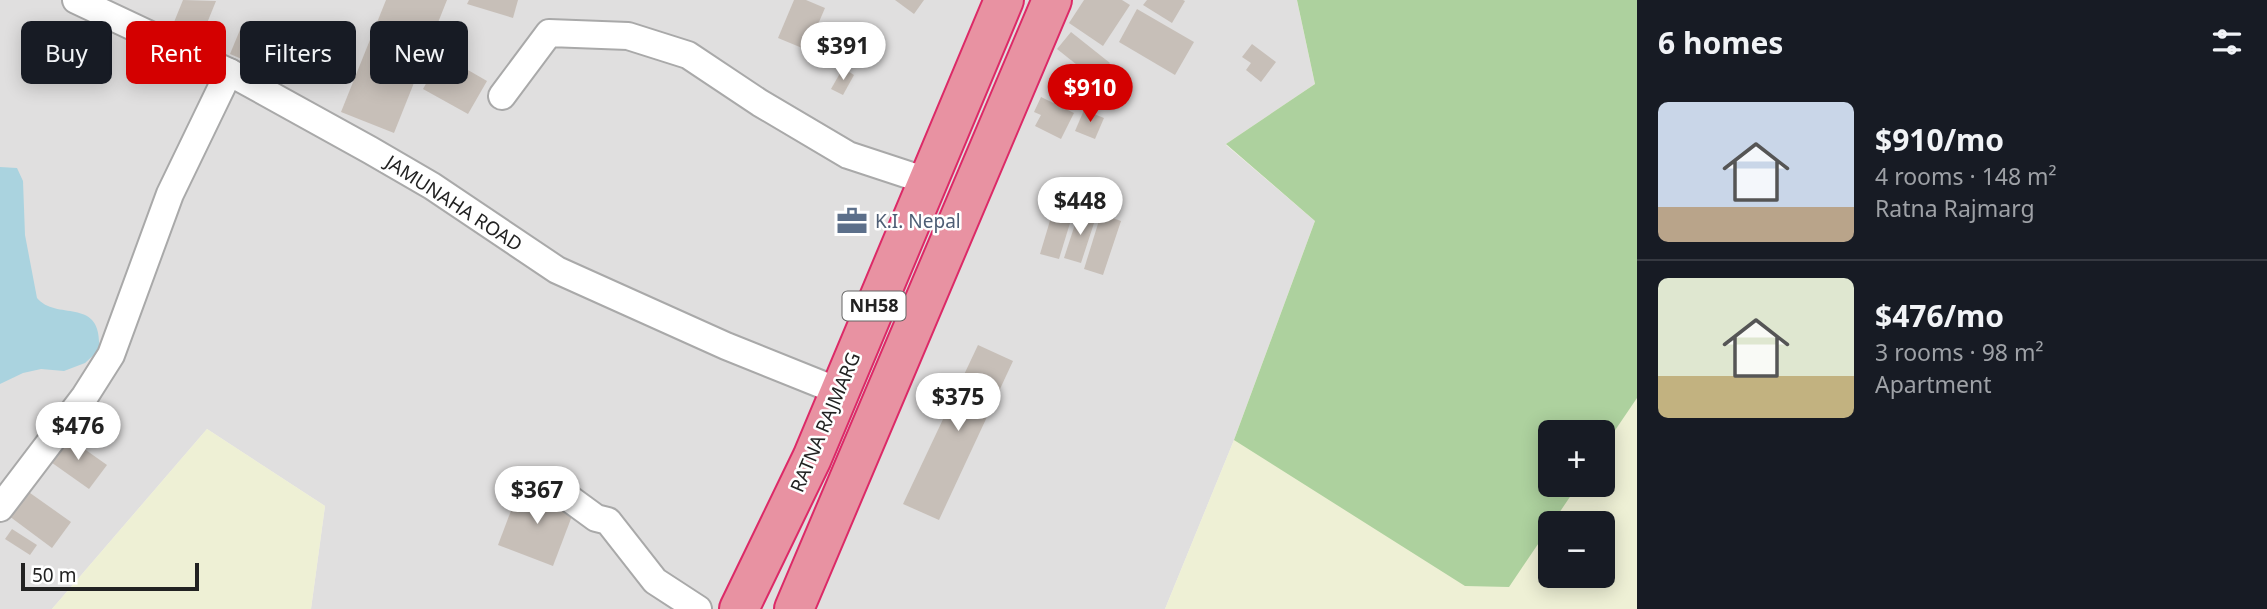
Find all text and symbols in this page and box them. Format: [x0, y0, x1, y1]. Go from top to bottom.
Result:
chip: Buy [21, 21, 112, 84]
chip: Rent [126, 21, 226, 84]
chip: Filters [240, 21, 356, 84]
chip: New [370, 21, 468, 84]
pin: $391 [802, 22, 884, 82]
text: 6 homes [1658, 22, 1783, 63]
icon: filters [2208, 23, 2246, 61]
text: $391 [817, 29, 869, 61]
pin: $910 [1049, 64, 1131, 124]
text: $910 [1064, 71, 1116, 103]
text: $910/mo [1875, 119, 2004, 160]
icon: home [1714, 130, 1798, 214]
street label: JAMUNAHA ROAD [379, 148, 528, 257]
text: 4 rooms · 148 m² [1875, 160, 2057, 192]
pin: $448 [1039, 177, 1121, 237]
text: $448 [1054, 184, 1106, 216]
text: Ratna Rajmarg [1875, 192, 2035, 224]
office icon: K.I. Nepal [835, 204, 869, 238]
place label: K.I. Nepal [875, 208, 961, 234]
road number: NH58 [842, 292, 906, 320]
text: $476/mo [1875, 295, 2004, 336]
icon: home [1714, 306, 1798, 390]
text: 3 rooms · 98 m² [1875, 336, 2044, 368]
street label: RATNA RAJMARG [784, 348, 866, 496]
text: Apartment [1875, 368, 1992, 400]
pin: $375 [917, 374, 999, 433]
text: $375 [932, 380, 984, 412]
pin: $476 [37, 402, 119, 462]
text: $476 [52, 409, 104, 441]
map controls [1538, 420, 1615, 588]
button: + [1538, 420, 1615, 497]
pin: $367 [496, 466, 578, 526]
text: $367 [511, 473, 563, 505]
button: − [1538, 511, 1615, 588]
scale bar [21, 560, 200, 592]
text: 50 m [32, 562, 76, 588]

